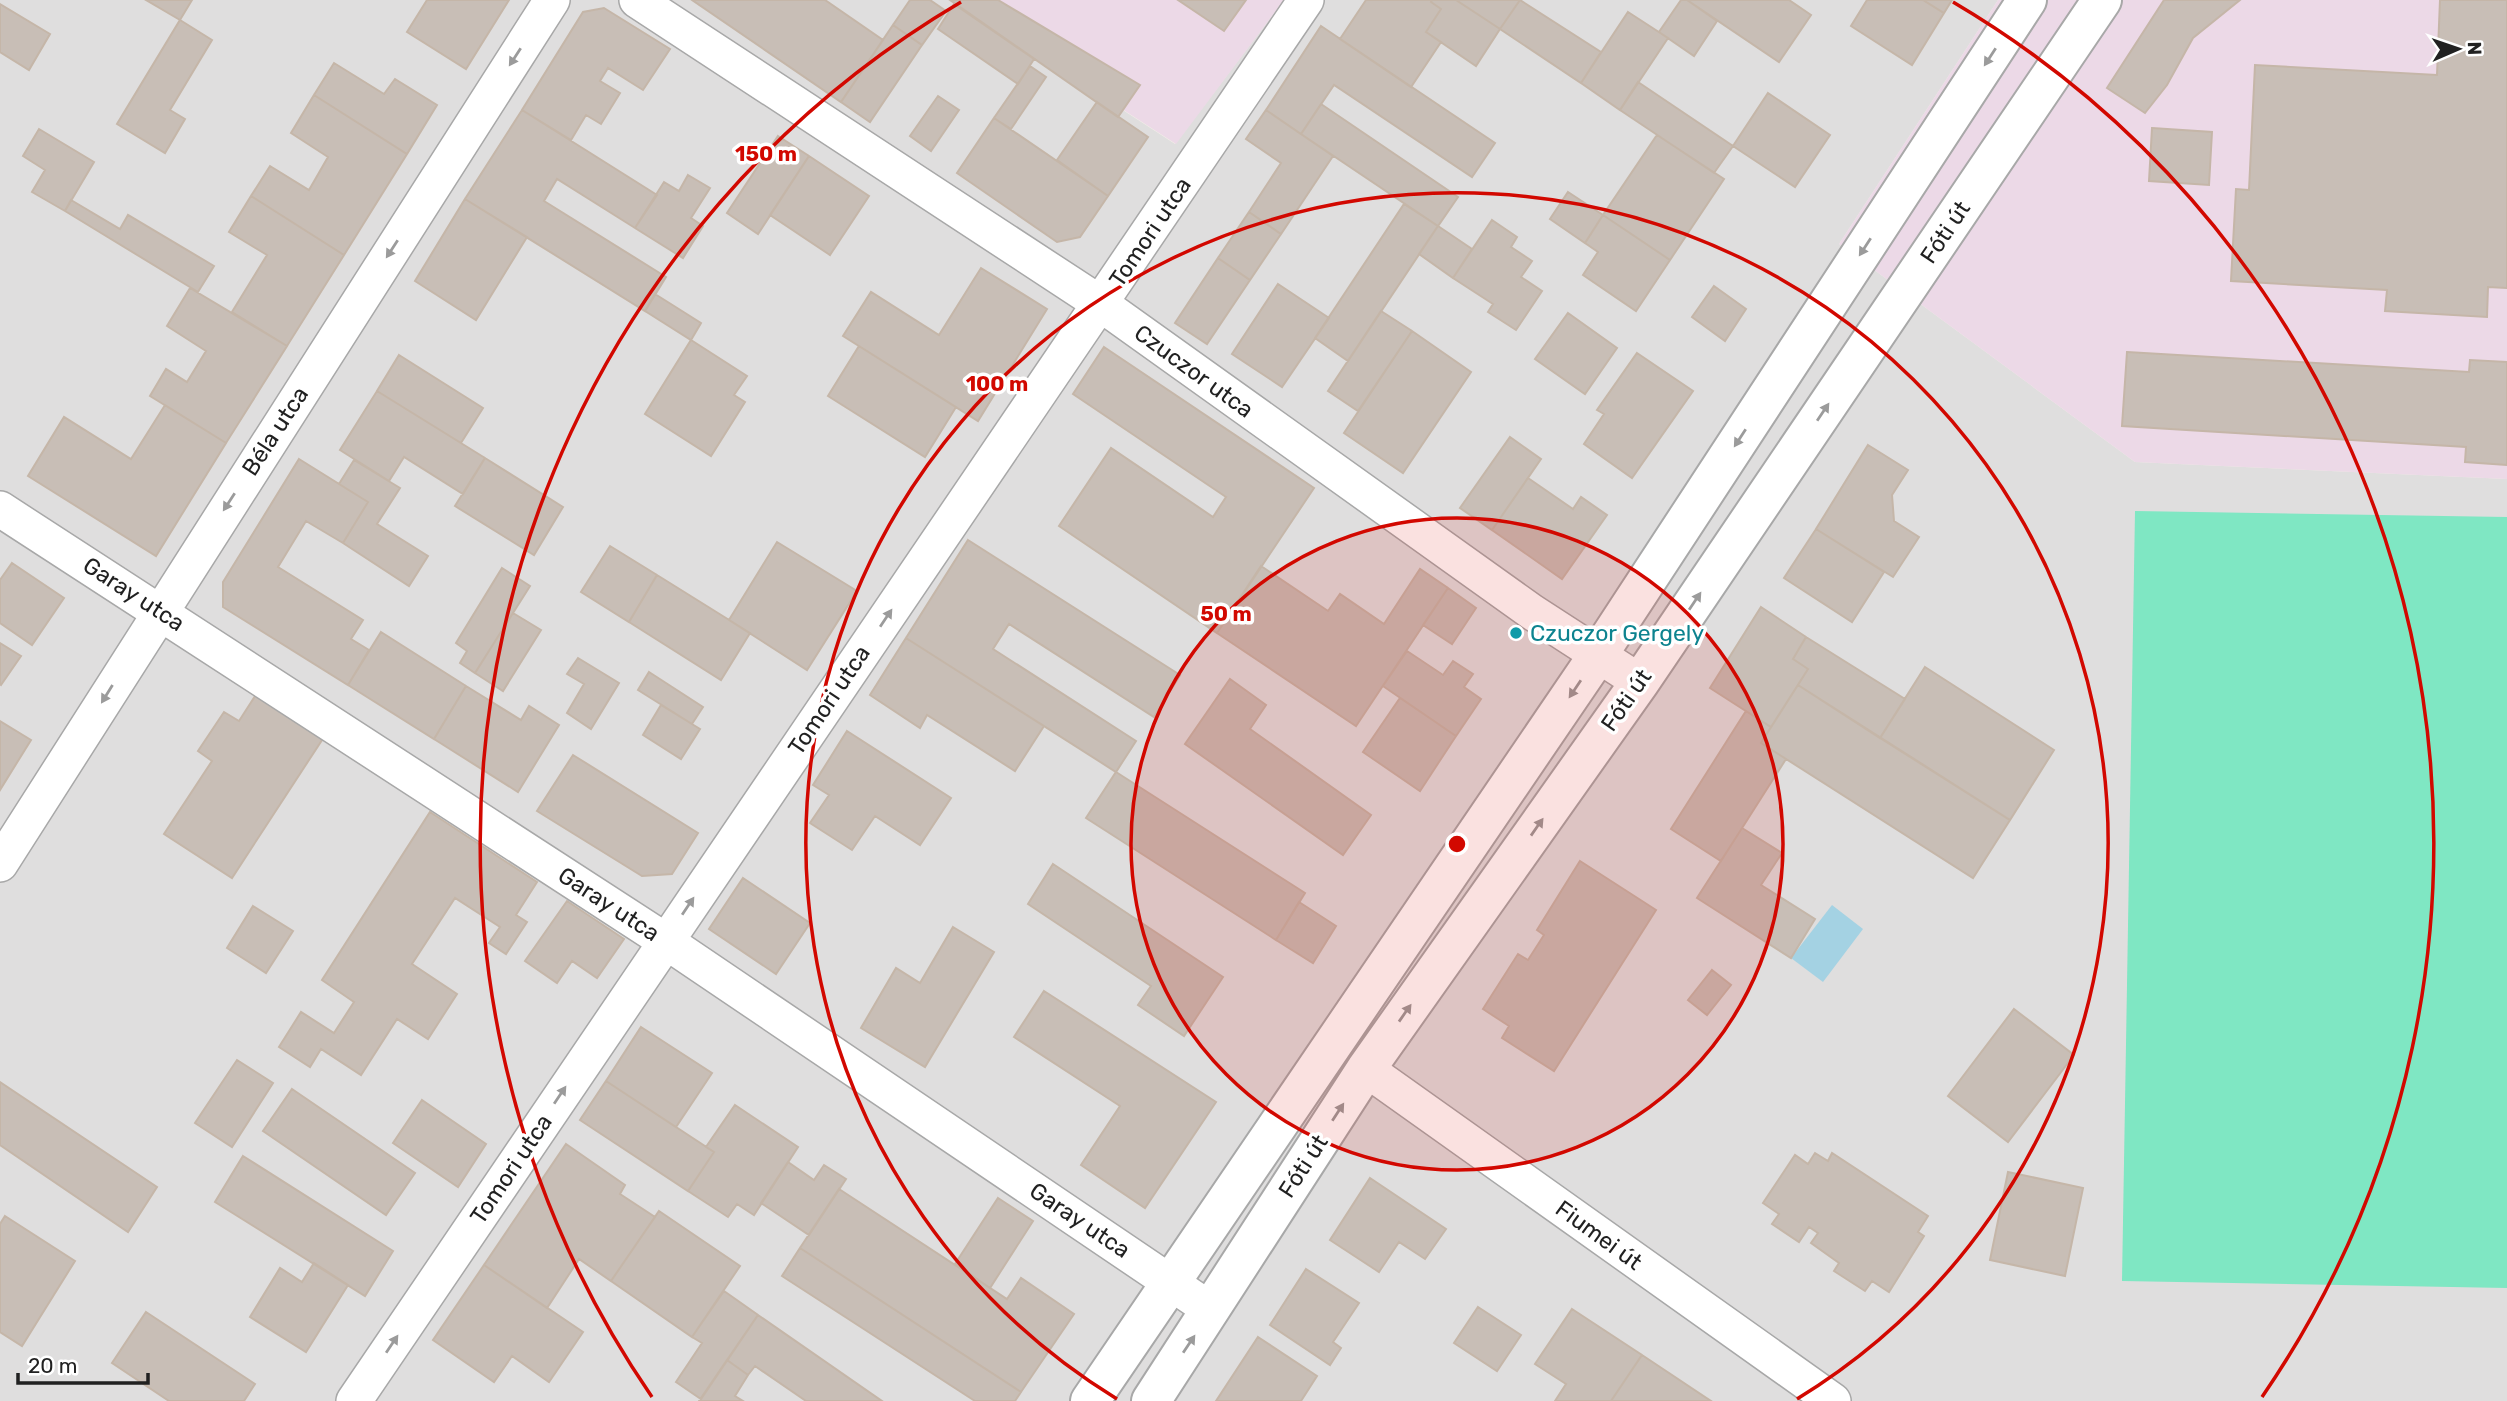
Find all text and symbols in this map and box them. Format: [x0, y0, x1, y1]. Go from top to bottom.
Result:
north arrow [2423, 14, 2493, 84]
text: N [2463, 41, 2486, 56]
one-way arrow [1983, 47, 1996, 67]
one-way arrow [509, 48, 522, 67]
text: 150 m [735, 141, 797, 166]
street label: Tomori utca [1103, 172, 1197, 292]
street label: Fóti út [1914, 195, 1976, 269]
one-way arrow [1859, 238, 1872, 257]
one-way arrow [386, 239, 399, 258]
street label: Czuczor utca [1129, 318, 1259, 424]
text: 100 m [966, 371, 1028, 396]
street label: Béla utca [236, 381, 314, 481]
one-way arrow [1816, 402, 1829, 422]
one-way arrow [1734, 428, 1747, 447]
one-way arrow [223, 492, 236, 512]
street label: Garay utca [78, 551, 190, 637]
one-way arrow [1688, 591, 1701, 610]
text: 50 m [1200, 601, 1252, 626]
one-way arrow [879, 609, 893, 627]
place label: Czuczor Gergely [1530, 619, 1704, 647]
marker: Czuczor Gergely [1508, 625, 1524, 641]
street label: Tomori utca [782, 640, 876, 760]
street label: Fóti út [1595, 664, 1657, 736]
one-way arrow [1568, 680, 1582, 698]
one-way arrow [101, 684, 114, 703]
one-way arrow [1530, 818, 1544, 836]
centre of rings [1445, 832, 1469, 856]
street label: Garay utca [553, 861, 665, 947]
one-way arrow [681, 897, 695, 915]
one-way arrow [1398, 1004, 1412, 1022]
one-way arrow [554, 1085, 567, 1105]
one-way arrow [1332, 1102, 1345, 1121]
street label: Tomori utca [464, 1109, 558, 1229]
street label: Fóti út [1272, 1129, 1334, 1203]
street label: Garay utca [1024, 1176, 1136, 1264]
street label: Fiumei út [1550, 1194, 1648, 1276]
one-way arrow [1182, 1334, 1195, 1354]
one-way arrow [385, 1335, 398, 1354]
scale bar [18, 1342, 147, 1386]
text: 20 m [28, 1353, 77, 1378]

